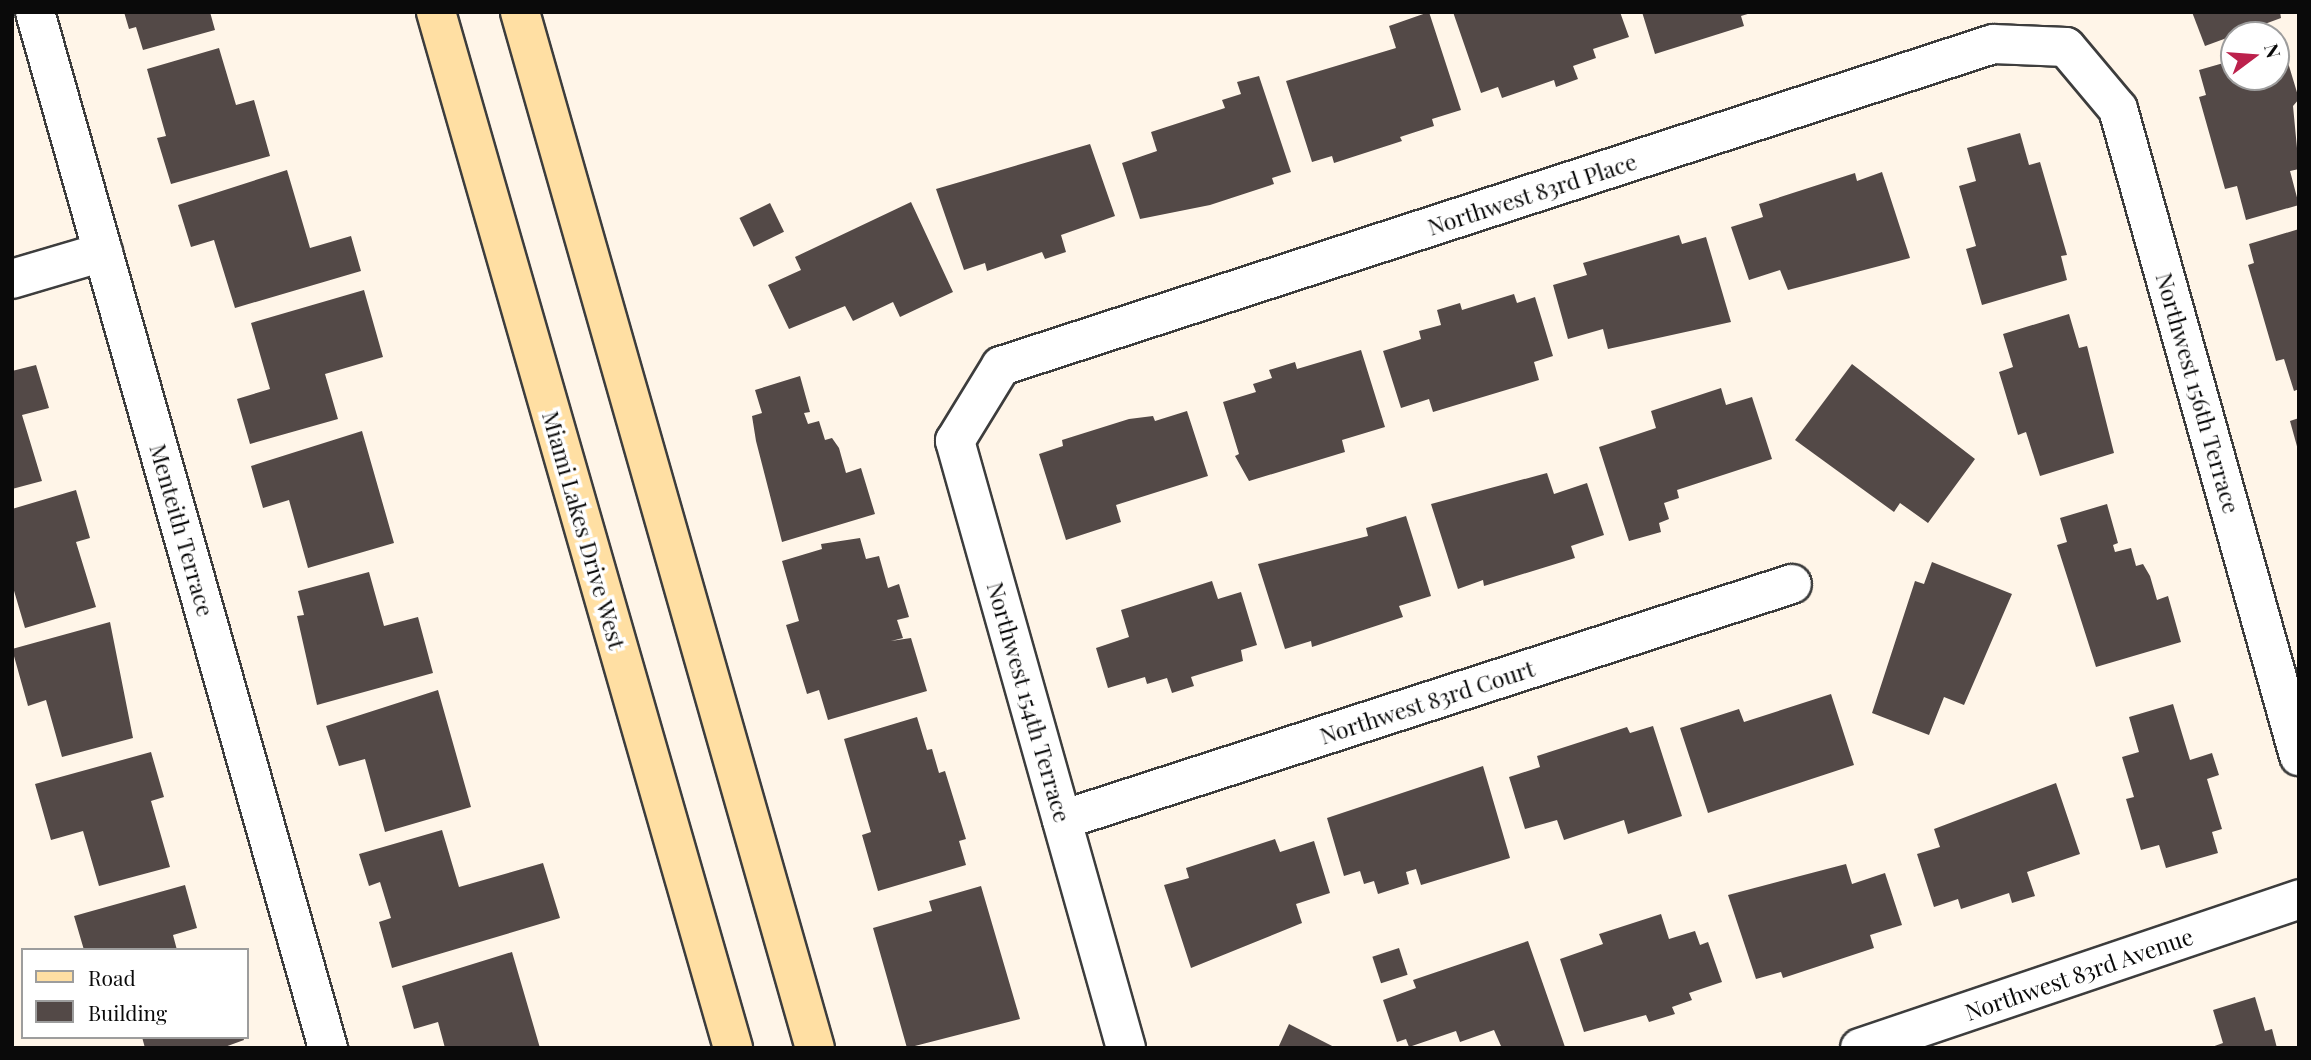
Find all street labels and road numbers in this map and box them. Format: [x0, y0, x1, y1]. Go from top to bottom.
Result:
street label: Northwest 83rd Place [1424, 147, 1640, 241]
street label: Northwest 156th Terrace [2150, 269, 2246, 517]
street label: Miami Lakes Drive West [537, 407, 631, 653]
street label: Menteith Terrace [144, 440, 220, 620]
street label: Northwest 154th Terrace [981, 578, 1077, 826]
street label: Northwest 83rd Court [1316, 654, 1538, 750]
street label: Northwest 83rd Avenue [1961, 922, 2197, 1026]

